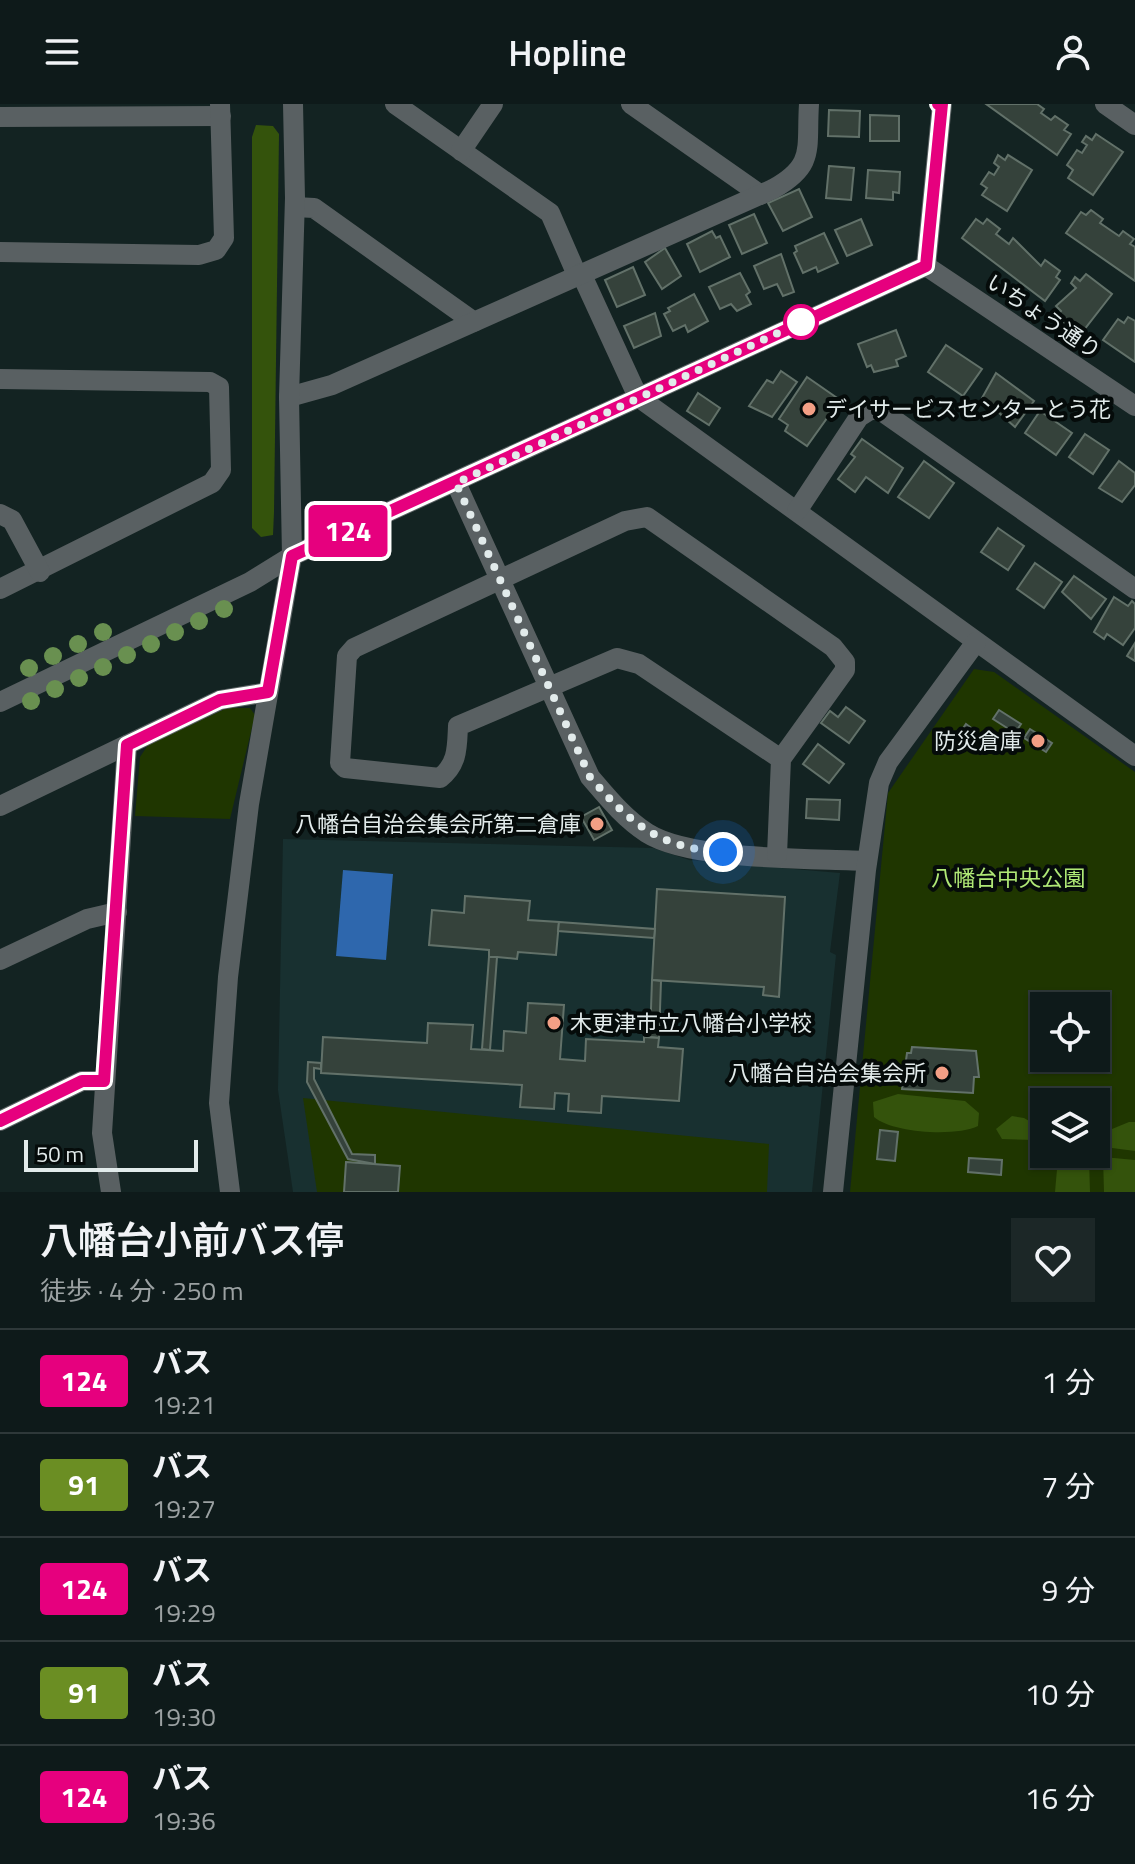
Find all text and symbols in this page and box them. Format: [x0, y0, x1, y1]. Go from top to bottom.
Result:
text: Hopline [508, 25, 627, 80]
icon: menu [40, 30, 84, 74]
icon: person [1051, 30, 1095, 74]
street label: いちょう通り [980, 265, 1108, 367]
unlabelled marker [784, 305, 818, 339]
place label: デイサービスセンターとう花 [825, 392, 1111, 426]
marker: デイサービスセンターとう花 [800, 400, 818, 418]
line badge: 124 [302, 505, 394, 557]
text: 124 [324, 509, 372, 552]
place label: 防災倉庫 [934, 724, 1022, 758]
marker: 防災倉庫 [1029, 732, 1047, 750]
place label: 八幡台自治会集会所第二倉庫 [295, 807, 581, 841]
marker: 八幡台自治会集会所第二倉庫 [588, 815, 606, 833]
your location [703, 832, 743, 872]
park label: 八幡台中央公園 [931, 861, 1085, 895]
map controls [1030, 992, 1110, 1168]
button: locate [1030, 992, 1110, 1072]
place label: 木更津市立八幡台小学校 [570, 1006, 812, 1040]
marker: 木更津市立八幡台小学校 [545, 1014, 563, 1032]
place label: 八幡台自治会集会所 [728, 1056, 926, 1090]
marker: 八幡台自治会集会所 [933, 1064, 951, 1082]
button: layers [1030, 1088, 1110, 1168]
scale bar [24, 1136, 198, 1172]
text: 50 m [36, 1137, 84, 1171]
text: 八幡台小前バス停 [40, 1211, 344, 1269]
button: heart [1011, 1218, 1095, 1302]
text: 徒歩 · 4 分 · 250 m [40, 1271, 244, 1310]
text: バス [152, 1339, 212, 1385]
text: 124 [60, 1359, 108, 1402]
text: 1 分 [1042, 1359, 1095, 1405]
text: 19:21 [152, 1385, 216, 1424]
text: バス [152, 1443, 212, 1489]
text: 91 [68, 1463, 100, 1506]
text: 7 分 [1042, 1463, 1095, 1509]
text: 19:27 [152, 1489, 216, 1528]
text: バス [152, 1547, 212, 1593]
text: 124 [60, 1567, 108, 1610]
text: 9 分 [1042, 1567, 1095, 1613]
text: 19:29 [152, 1593, 216, 1632]
text: バス [152, 1651, 212, 1697]
text: 91 [68, 1671, 100, 1714]
text: 10 分 [1025, 1671, 1095, 1717]
text: 19:30 [152, 1697, 216, 1736]
text: バス [152, 1755, 212, 1801]
text: 124 [60, 1775, 108, 1818]
text: 16 分 [1025, 1775, 1095, 1821]
text: 19:36 [152, 1801, 216, 1840]

